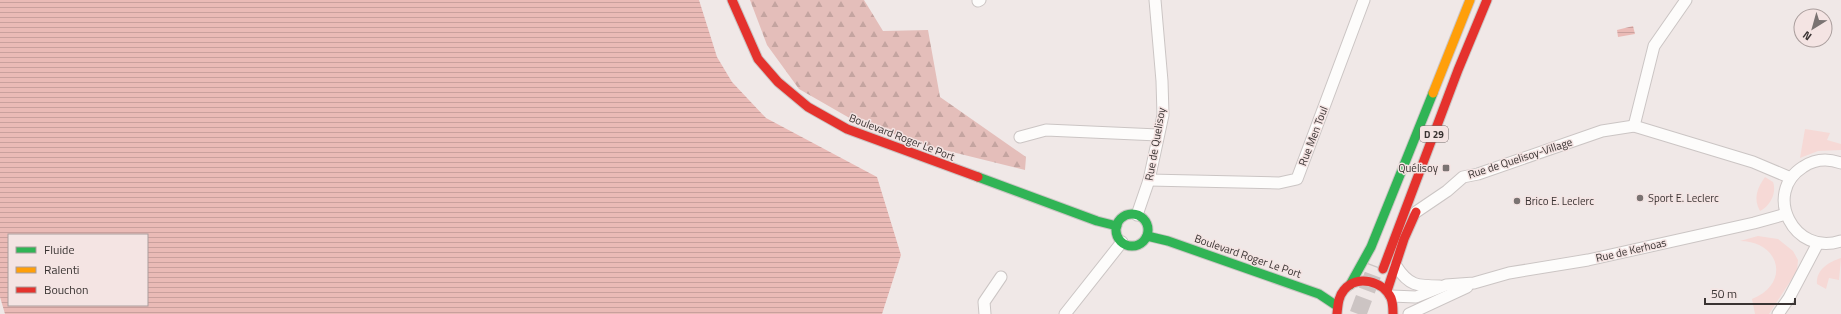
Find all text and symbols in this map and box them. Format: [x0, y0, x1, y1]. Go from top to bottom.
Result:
north arrow [1793, 8, 1833, 48]
text: N [1799, 27, 1815, 45]
street label: Rue Men Toul [1294, 104, 1332, 168]
street label: Rue de Quelisoy [1141, 105, 1169, 182]
street label: Boulevard Roger Le Port [847, 109, 957, 165]
road number: D 29 [1420, 126, 1448, 142]
street label: Rue de Quelisoy-Village [1466, 133, 1575, 182]
place label: Quélisoy [1398, 160, 1439, 176]
marker: Quélisoy [1441, 163, 1451, 173]
place label: Sport E. Leclerc [1648, 190, 1719, 206]
place label: Brico E. Leclerc [1525, 193, 1594, 209]
marker: Sport E. Leclerc [1635, 193, 1645, 203]
marker: Brico E. Leclerc [1512, 196, 1522, 206]
street label: Boulevard Roger Le Port [1192, 230, 1304, 282]
legend [8, 234, 148, 306]
street label: Rue de Kerhoas [1594, 234, 1668, 266]
text: Fluide [44, 240, 75, 259]
text: Ralenti [44, 260, 79, 279]
text: Bouchon [44, 280, 89, 299]
scale bar [1705, 280, 1795, 306]
text: 50 m [1711, 284, 1737, 303]

